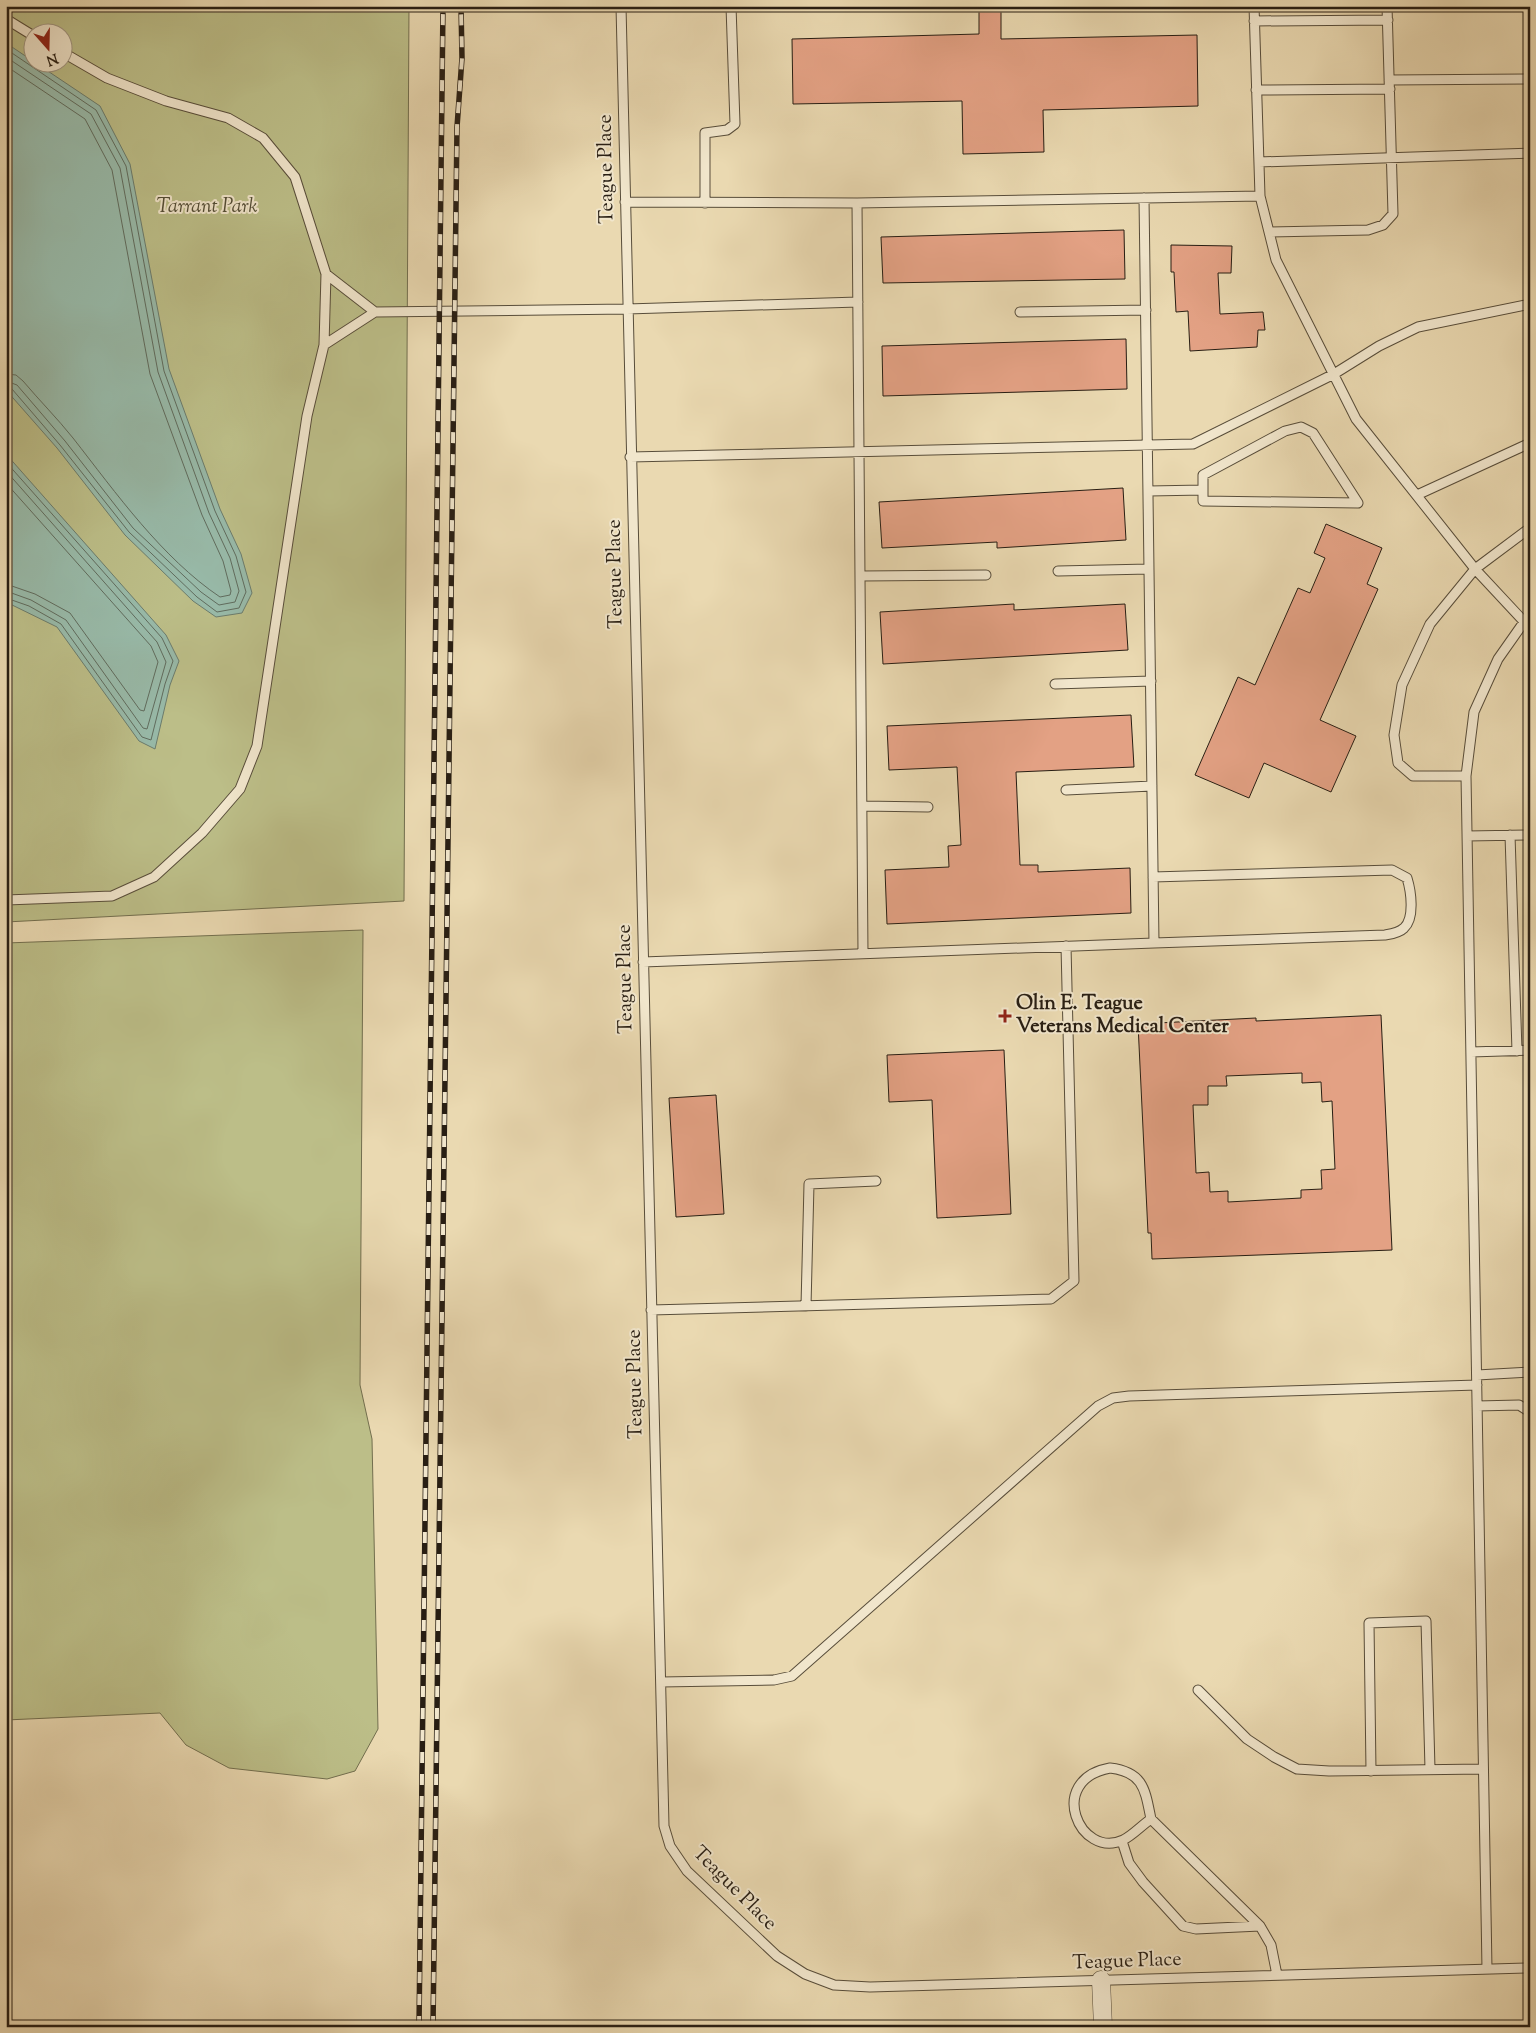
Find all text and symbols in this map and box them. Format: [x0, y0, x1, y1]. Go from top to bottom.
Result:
north arrow [22, 22, 72, 72]
text: N [43, 47, 60, 70]
street label: Teague Place [592, 114, 622, 224]
park label: Tarrant Park [157, 193, 257, 222]
street label: Teague Place [601, 519, 631, 629]
street label: Teague Place [611, 924, 641, 1034]
place label: Olin E. Teague Veterans Medical Center [1016, 990, 1229, 1042]
marker: Olin E. Teague Veterans Medical Center [998, 1009, 1012, 1023]
street label: Teague Place [621, 1329, 651, 1439]
street label: Teague Place [685, 1840, 783, 1938]
street label: Teague Place [1072, 1946, 1182, 1978]

